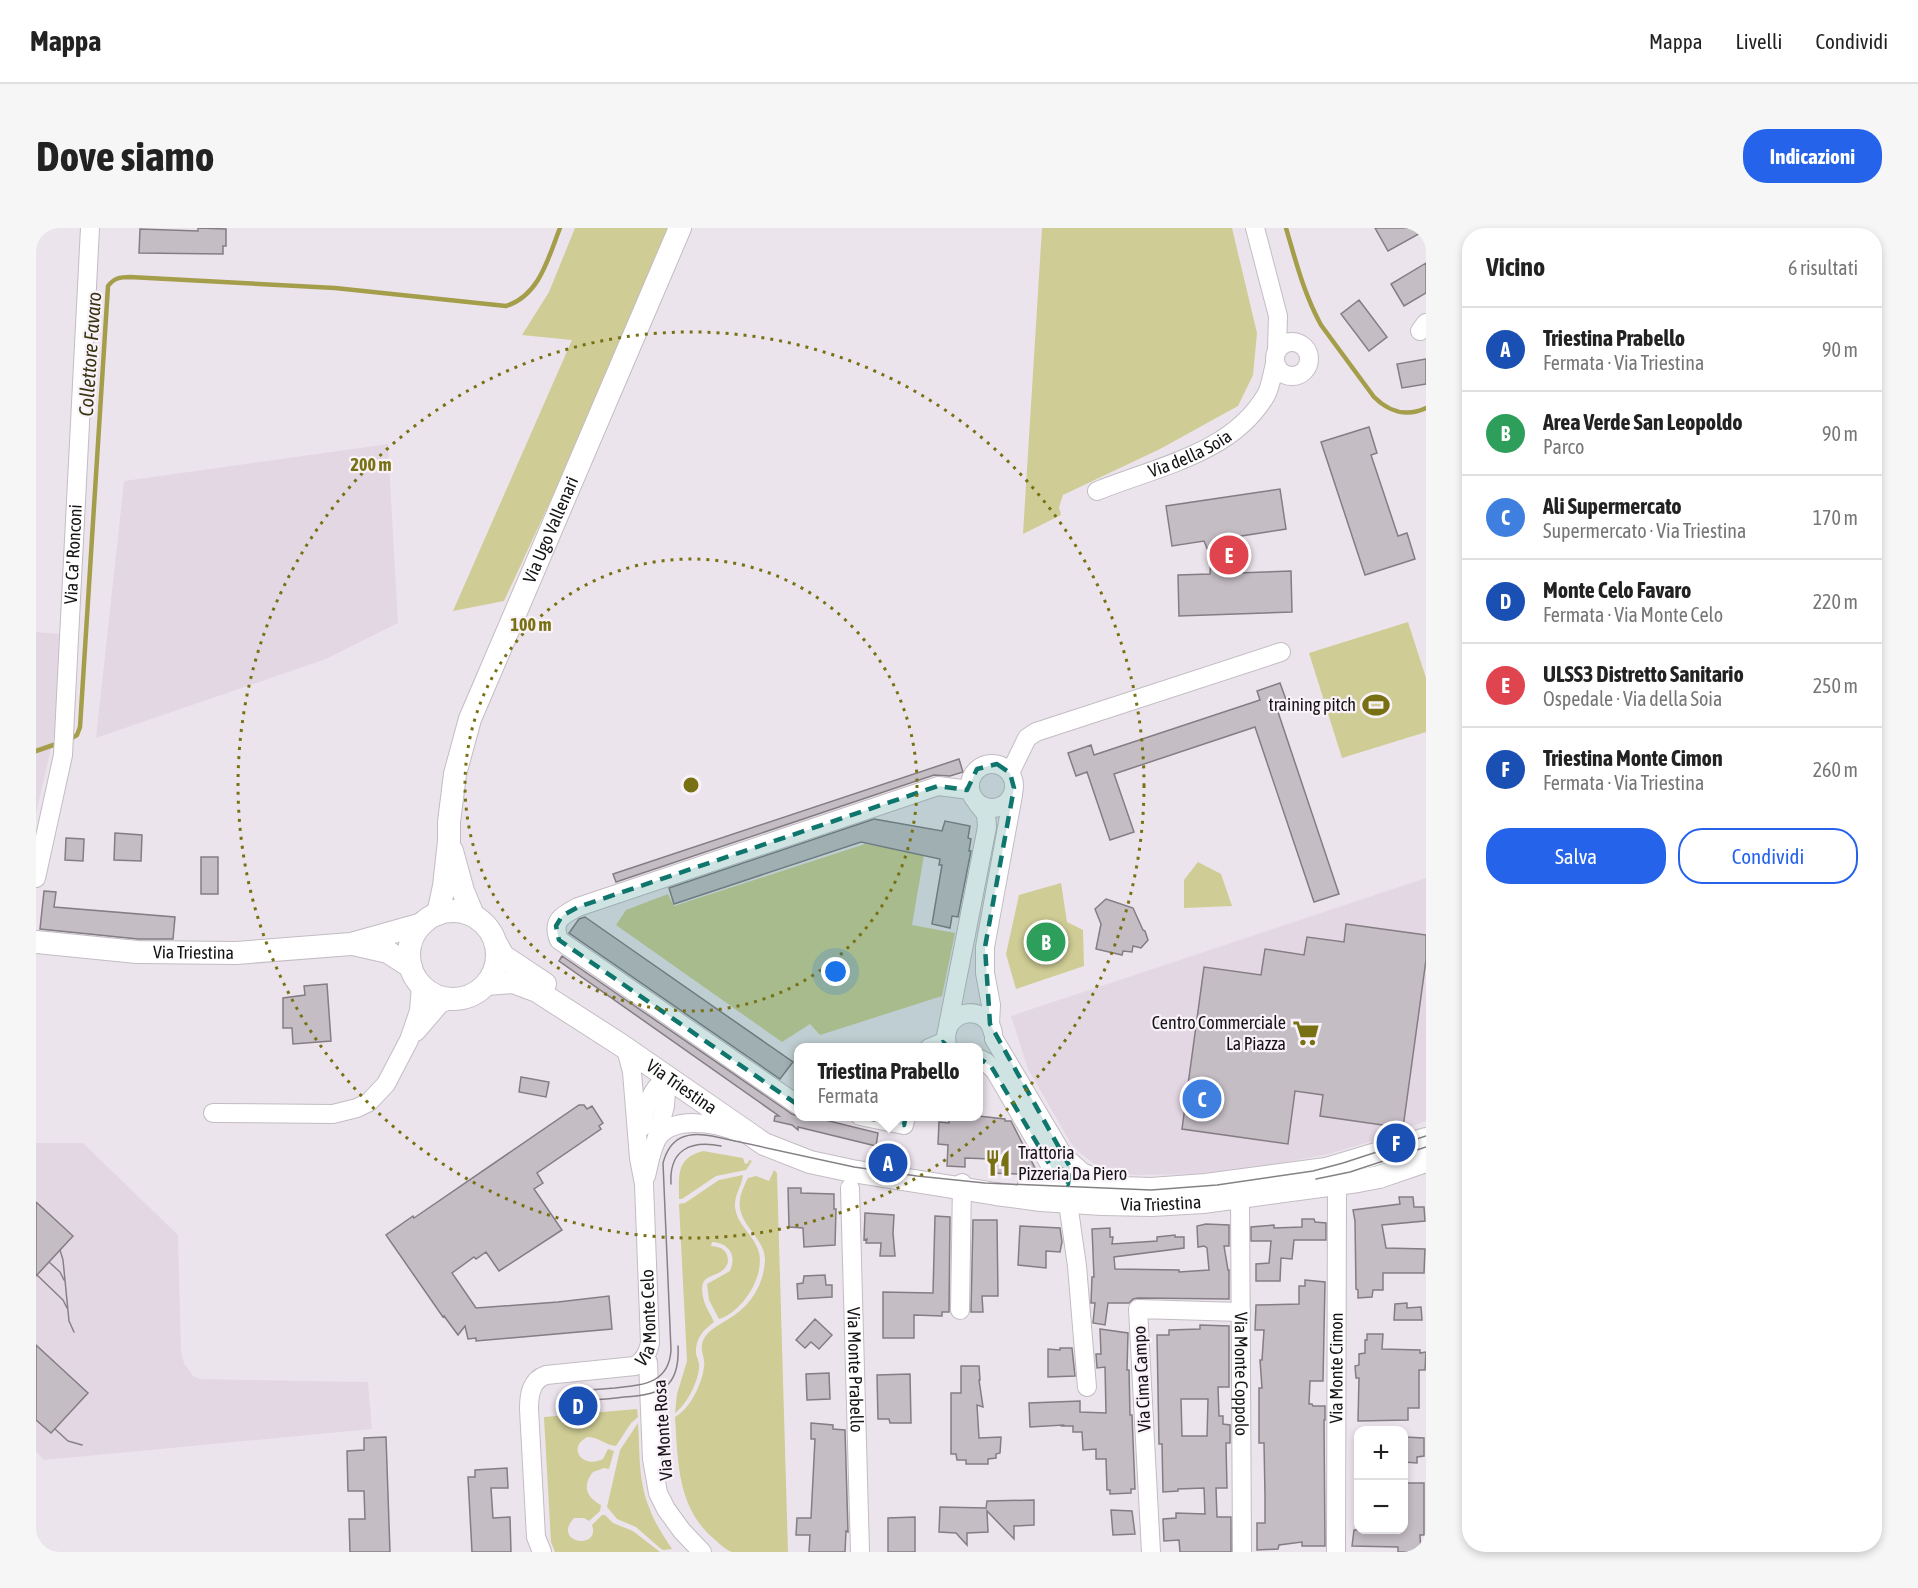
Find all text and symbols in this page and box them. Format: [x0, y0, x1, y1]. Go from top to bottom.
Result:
text: Mappa [30, 25, 101, 57]
text: Mappa [1649, 29, 1703, 53]
text: Livelli [1736, 29, 1782, 53]
text: Condividi [1815, 29, 1888, 53]
button: Indicazioni [1743, 129, 1882, 183]
text: Dove siamo [36, 132, 215, 180]
text: Vicino [1486, 252, 1545, 282]
text: 6 risultati [1788, 256, 1858, 279]
water label: Collettore Favaro [74, 291, 105, 417]
text: Triestina Prabello [1543, 325, 1685, 351]
text: A [1501, 338, 1510, 361]
text: 90 m [1822, 338, 1858, 361]
text: Fermata · Via Triestina [1543, 351, 1704, 374]
text: Area Verde San Leopoldo [1543, 409, 1743, 435]
text: B [1501, 422, 1510, 445]
text: 90 m [1822, 422, 1858, 445]
street label: Via della Soia [1145, 425, 1235, 482]
text: Parco [1543, 435, 1584, 458]
text: 200 m [351, 454, 391, 475]
street label: Via Ugo Vallenari [518, 473, 582, 586]
text: Ali Supermercato [1543, 493, 1682, 519]
street label: Via Ca' Ronconi [60, 504, 86, 605]
text: C [1501, 506, 1510, 529]
text: 170 m [1813, 506, 1858, 529]
text: Supermercato · Via Triestina [1543, 519, 1746, 542]
pin: E [1210, 532, 1248, 578]
text: Monte Celo Favaro [1543, 577, 1691, 603]
text: D [1500, 590, 1511, 613]
text: 220 m [1813, 590, 1858, 613]
text: Fermata · Via Monte Celo [1543, 603, 1723, 626]
text: 100 m [511, 614, 551, 635]
text: ULSS3 Distretto Sanitario [1543, 661, 1744, 687]
text: E [1501, 674, 1510, 697]
text: 250 m [1813, 674, 1858, 697]
text: Ospedale · Via della Soia [1543, 687, 1722, 710]
sports icon: training pitch [1361, 690, 1391, 720]
place label: training pitch [1268, 694, 1356, 715]
text: Triestina Monte Cimon [1543, 745, 1723, 771]
text: F [1501, 758, 1510, 781]
text: 260 m [1813, 758, 1858, 781]
text: Fermata · Via Triestina [1543, 771, 1704, 794]
centre of rings [681, 775, 701, 795]
button: Salva [1486, 828, 1666, 884]
button: Condividi [1678, 828, 1858, 884]
pin: B [1026, 920, 1066, 964]
street label: Via Triestina [153, 941, 234, 963]
your location [821, 957, 850, 986]
place label: Centro Commerciale La Piazza [1152, 1012, 1286, 1054]
supermarket icon: Centro Commerciale La Piazza [1291, 1018, 1321, 1048]
popup [794, 1043, 983, 1121]
street label: Via Triestina [642, 1055, 721, 1118]
text: Triestina Prabello [817, 1058, 960, 1084]
pin: C [1182, 1076, 1222, 1122]
text: Fermata [817, 1084, 879, 1107]
pin: F [1376, 1120, 1416, 1166]
pin: A [868, 1140, 908, 1186]
place label: Trattoria Pizzeria Da Piero [1018, 1142, 1127, 1184]
restaurant icon: Trattoria Pizzeria Da Piero [983, 1148, 1013, 1178]
street label: Via Triestina [1120, 1191, 1202, 1215]
street label: Via Monte Celo [631, 1269, 660, 1371]
street label: Via Monte Prabello [843, 1307, 868, 1433]
street label: Via Monte Coppolo [1231, 1312, 1252, 1436]
street label: Via Monte Cimon [1325, 1312, 1347, 1424]
street label: Via Cima Campo [1128, 1325, 1155, 1433]
street label: Via Monte Rosa [649, 1379, 676, 1481]
pin: D [558, 1384, 598, 1428]
map controls [1354, 1426, 1408, 1534]
button: + [1354, 1426, 1408, 1480]
button: − [1354, 1480, 1408, 1534]

